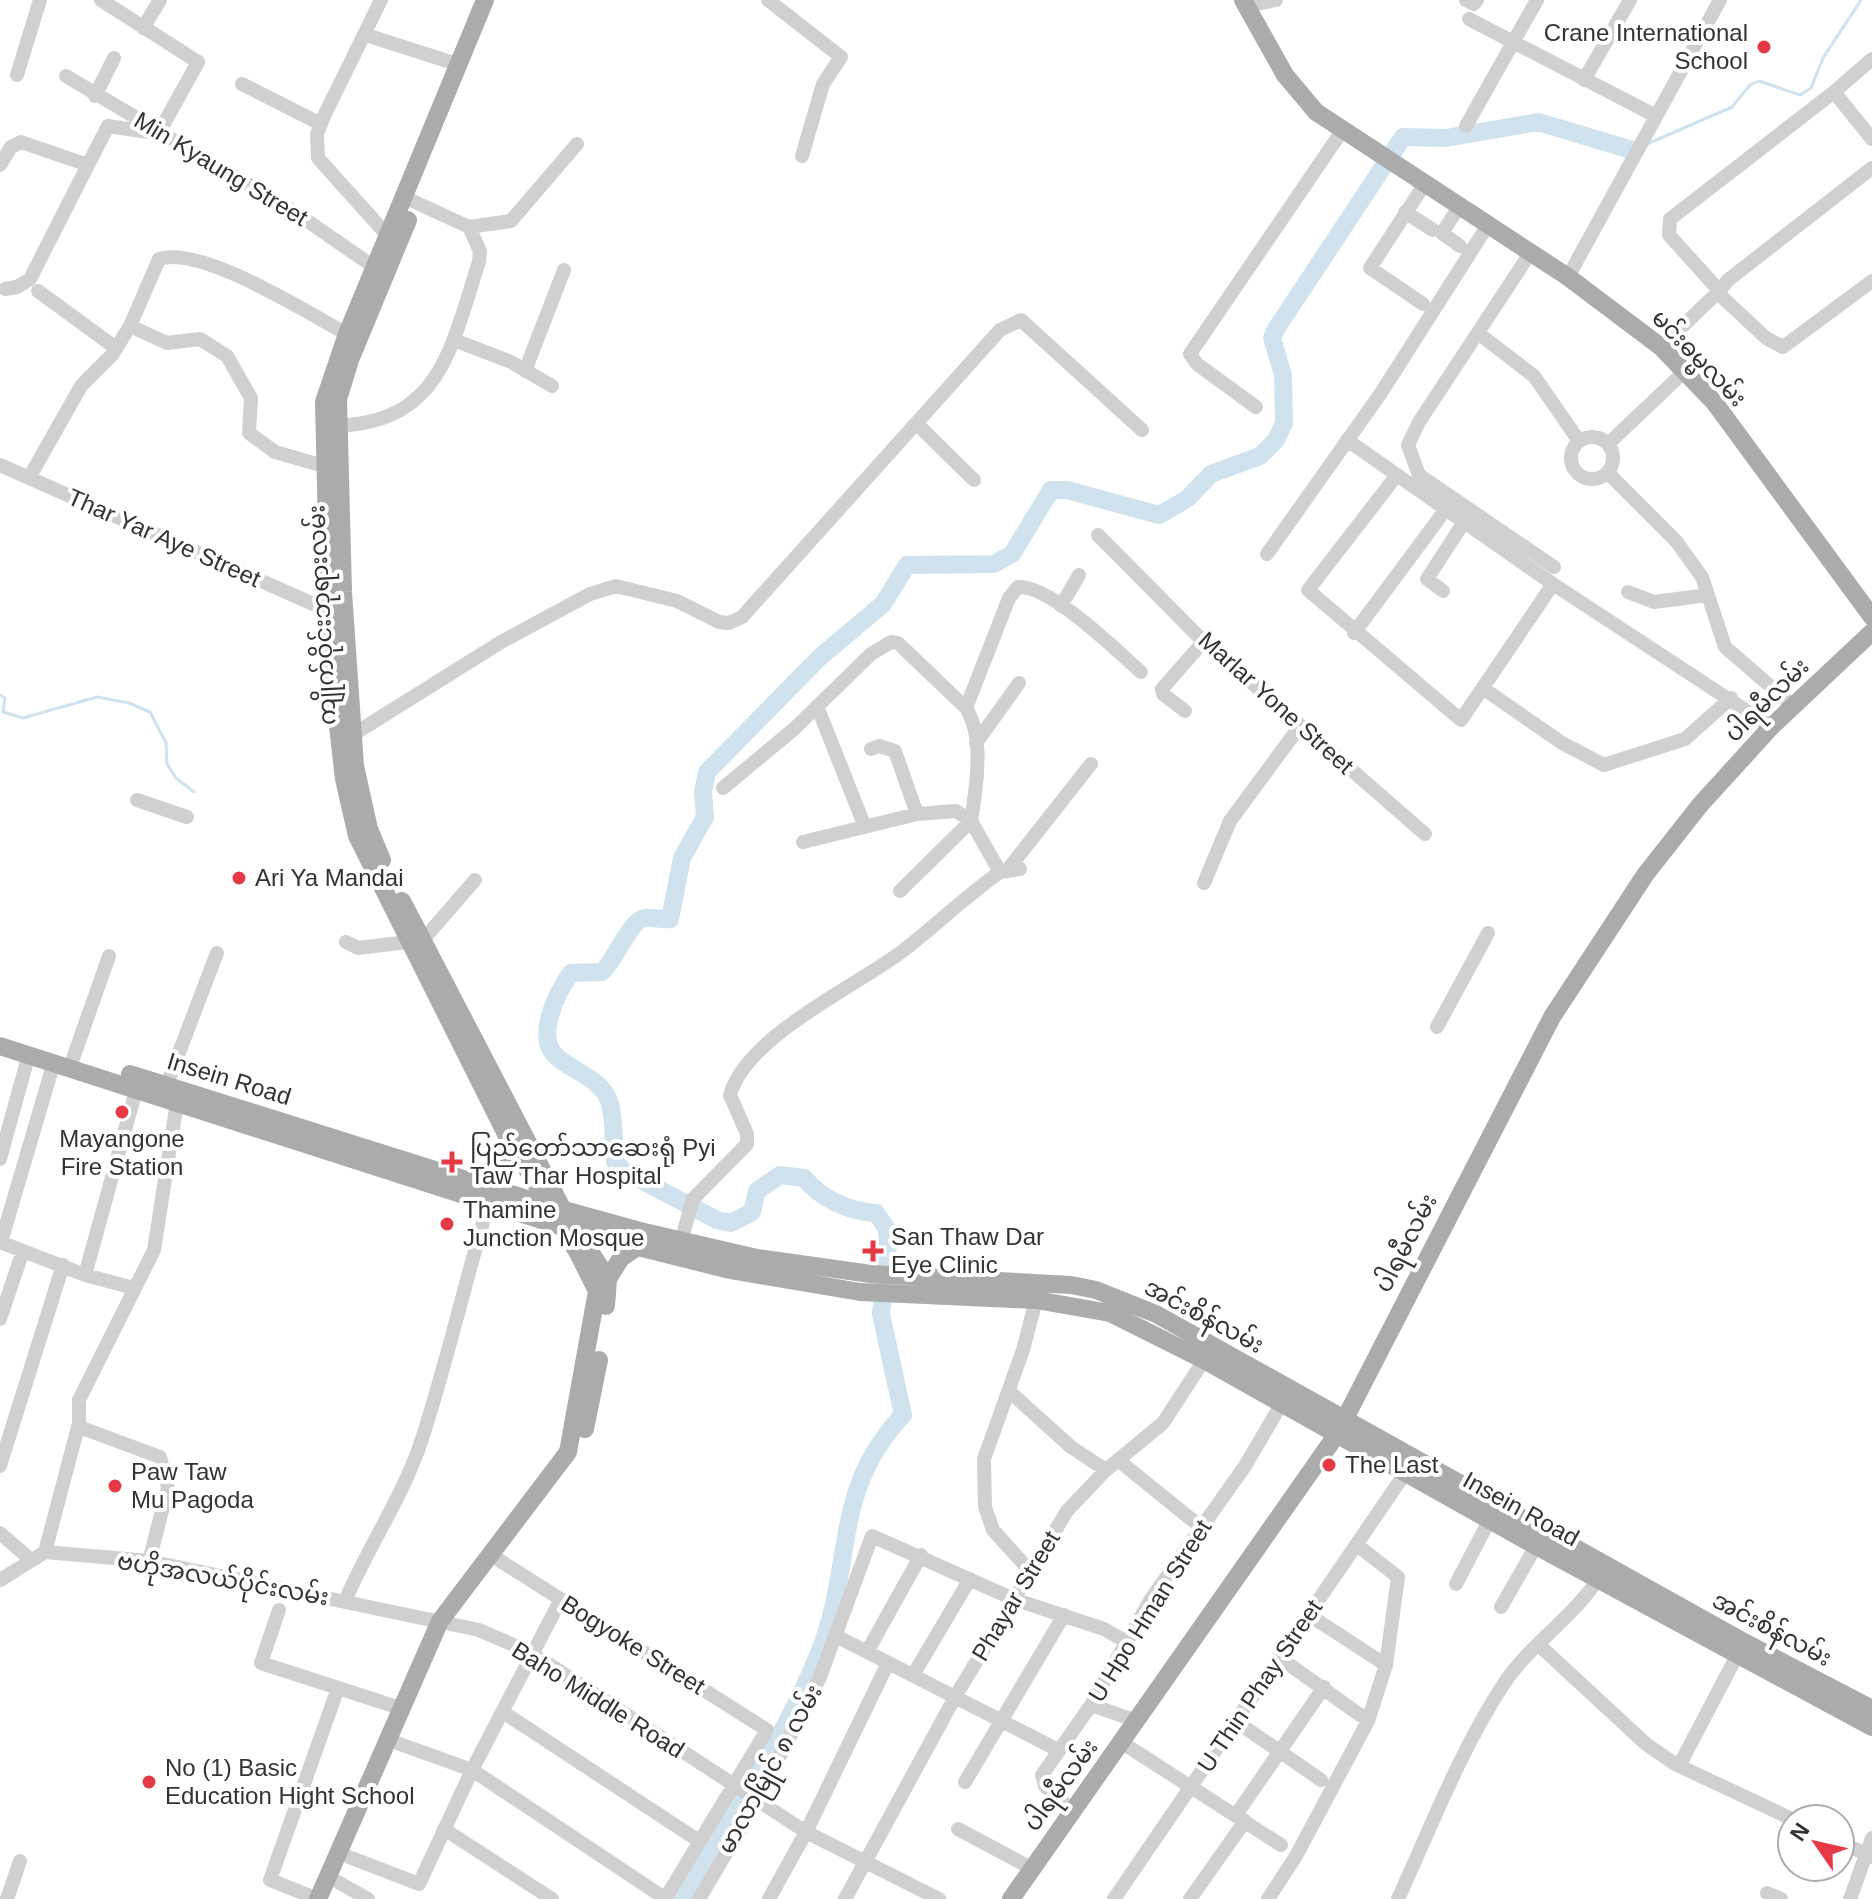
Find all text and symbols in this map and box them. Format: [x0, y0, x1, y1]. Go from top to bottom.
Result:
place label: Crane International School [1544, 19, 1748, 74]
marker: Crane International School [1755, 38, 1773, 56]
street label: Min Kyaung Street [130, 106, 313, 231]
street label: မင်းဓမ္မလမ်း [1642, 302, 1754, 416]
street label: Thar Yar Aye Street [64, 483, 265, 592]
street label: ကျိုက်ဝိုင်းဘုရားလမ်း [300, 504, 347, 726]
street label: Marlar Yone Street [1193, 626, 1359, 779]
street label: ပါရမီလမ်း [1718, 651, 1818, 751]
place label: Ari Ya Mandai [255, 864, 404, 891]
marker: Ari Ya Mandai [230, 869, 248, 887]
street label: Insein Road [164, 1047, 294, 1110]
marker: Mayangone Fire Station [113, 1103, 131, 1121]
place label: Mayangone Fire Station [59, 1125, 185, 1180]
place label: ပြည်တော်သာဆေးရုံ Pyi Taw Thar Hospital [470, 1132, 716, 1189]
marker: ပြည်တော်သာဆေးရုံ Pyi Taw Thar Hospital [441, 1151, 463, 1173]
street label: ပါရမီလမ်း [1367, 1188, 1447, 1299]
place label: Thamine Junction Mosque [463, 1196, 644, 1251]
marker: Thamine Junction Mosque [438, 1215, 456, 1233]
place label: San Thaw Dar Eye Clinic [891, 1223, 1044, 1278]
marker: San Thaw Dar Eye Clinic [862, 1240, 884, 1262]
street label: အင်းစိန်လမ်း [1137, 1271, 1269, 1364]
place label: The Last [1345, 1451, 1439, 1478]
marker: The Last [1320, 1456, 1338, 1474]
place label: Paw Taw Mu Pagoda [131, 1458, 254, 1513]
street label: Insein Road [1459, 1466, 1584, 1551]
marker: Paw Taw Mu Pagoda [106, 1477, 124, 1495]
street label: U Hpo Hman Street [1083, 1515, 1217, 1707]
street label: Phayar Street [966, 1526, 1065, 1666]
street label: ဗဟိုအလယ်ပိုင်းလမ်း [114, 1545, 331, 1616]
street label: အင်းစိန်လမ်း [1705, 1584, 1837, 1677]
street label: Bogyoke Street [557, 1590, 710, 1700]
street label: U Thin Phay Street [1192, 1594, 1328, 1777]
street label: Baho Middle Road [507, 1636, 689, 1763]
street label: မာလာမြိုင် ၈ လမ်း [710, 1678, 832, 1861]
street label: ပါရမီလမ်း [1017, 1732, 1108, 1839]
place label: No (1) Basic Education Hight School [165, 1754, 415, 1809]
marker: No (1) Basic Education Hight School [140, 1773, 158, 1791]
north arrow [1776, 1803, 1856, 1883]
text: N [1785, 1819, 1815, 1846]

